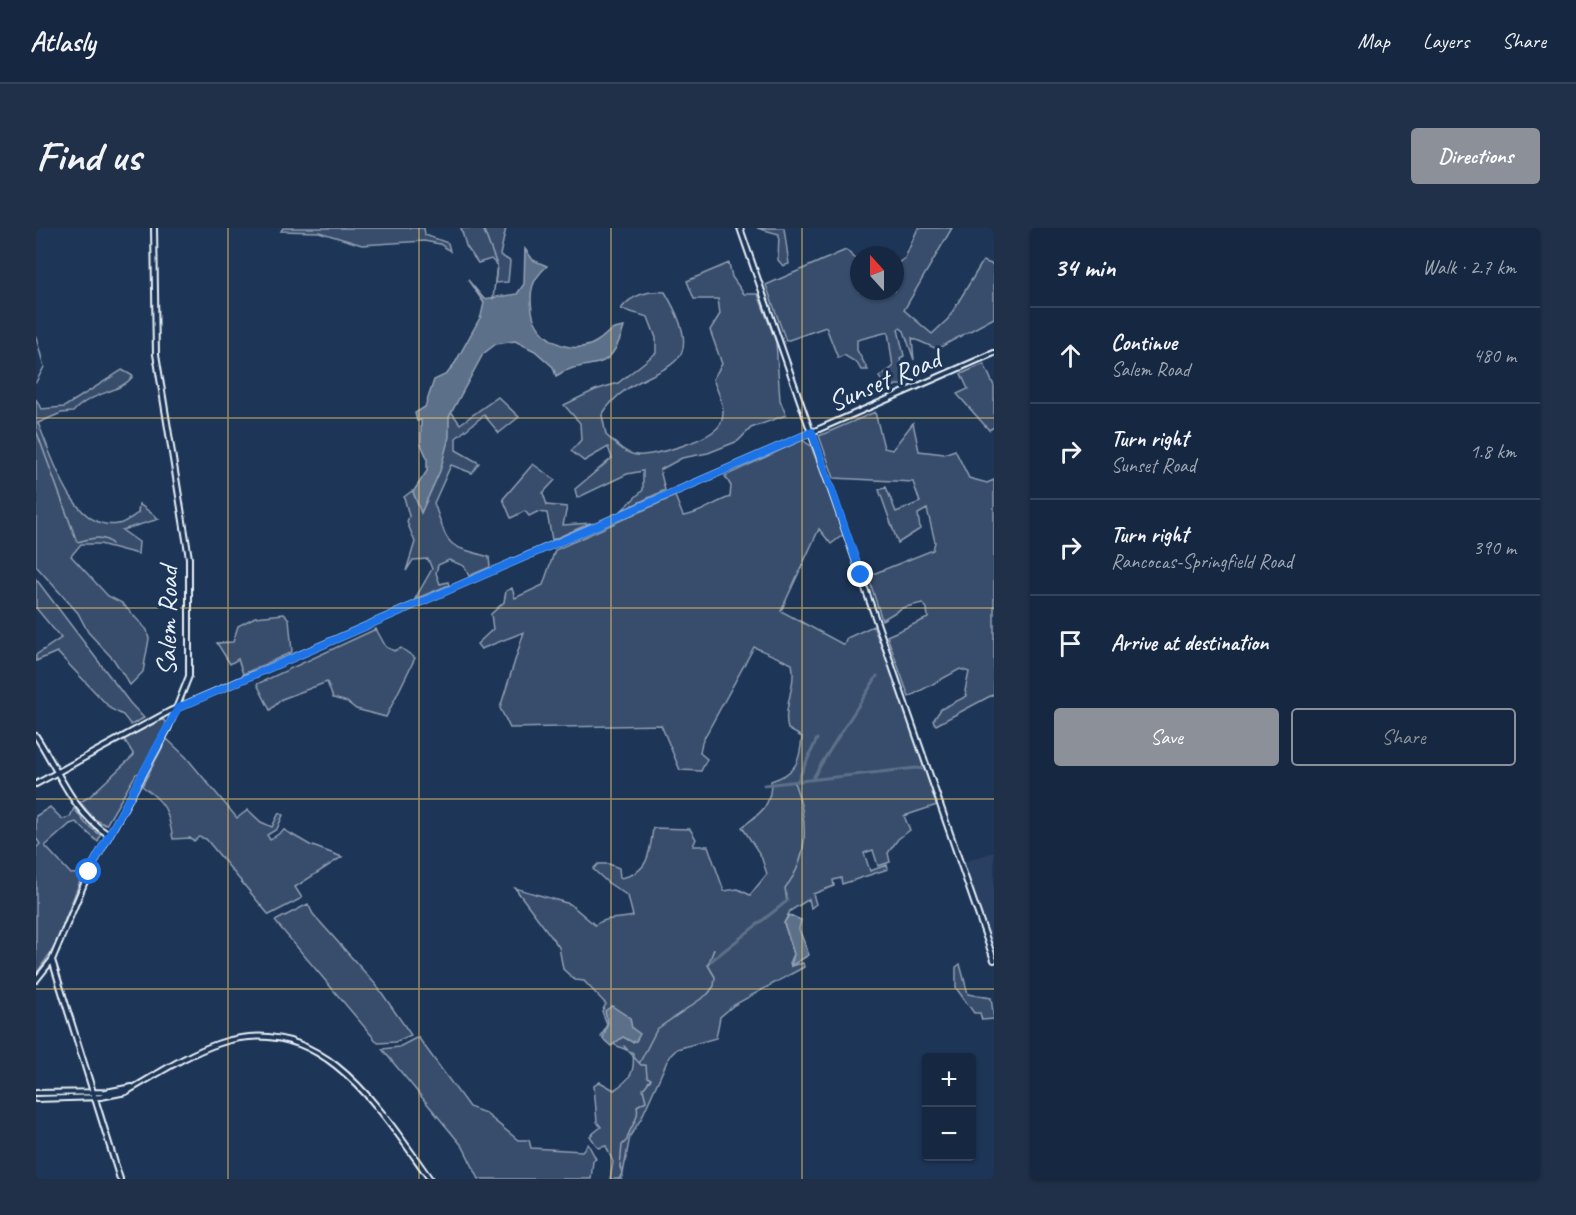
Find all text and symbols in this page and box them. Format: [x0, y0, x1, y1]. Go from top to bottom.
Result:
text: Atlasly [30, 24, 95, 59]
text: Map [1357, 28, 1390, 54]
text: Layers [1423, 28, 1469, 54]
text: Share [1502, 28, 1546, 54]
button: Directions [1411, 128, 1540, 184]
text: Find us [36, 130, 141, 183]
north arrow [850, 246, 904, 300]
text: 34 min [1054, 251, 1116, 284]
text: Walk · 2.7 km [1422, 255, 1516, 280]
text: Continue [1111, 329, 1177, 357]
street label: Sunset Road [823, 339, 949, 419]
icon: ahead [1054, 339, 1087, 372]
text: 480 m [1473, 343, 1516, 368]
text: Salem Road [1111, 357, 1190, 382]
text: Turn right [1111, 425, 1188, 453]
icon: right [1054, 435, 1087, 468]
text: 1.8 km [1470, 439, 1516, 464]
text: Sunset Road [1111, 453, 1196, 478]
text: Turn right [1111, 521, 1188, 549]
icon: right [1054, 531, 1087, 564]
text: 390 m [1473, 535, 1516, 560]
text: Rancocas-Springfield Road [1111, 549, 1293, 574]
route end [847, 561, 873, 587]
street label: Salem Road [149, 562, 186, 676]
icon: arrive [1054, 627, 1087, 660]
text: Arrive at destination [1111, 629, 1268, 657]
button: Save [1054, 708, 1279, 766]
button: Share [1291, 708, 1516, 766]
route start [75, 858, 101, 884]
map controls [922, 1053, 976, 1161]
button: + [922, 1053, 976, 1107]
button: − [922, 1107, 976, 1161]

